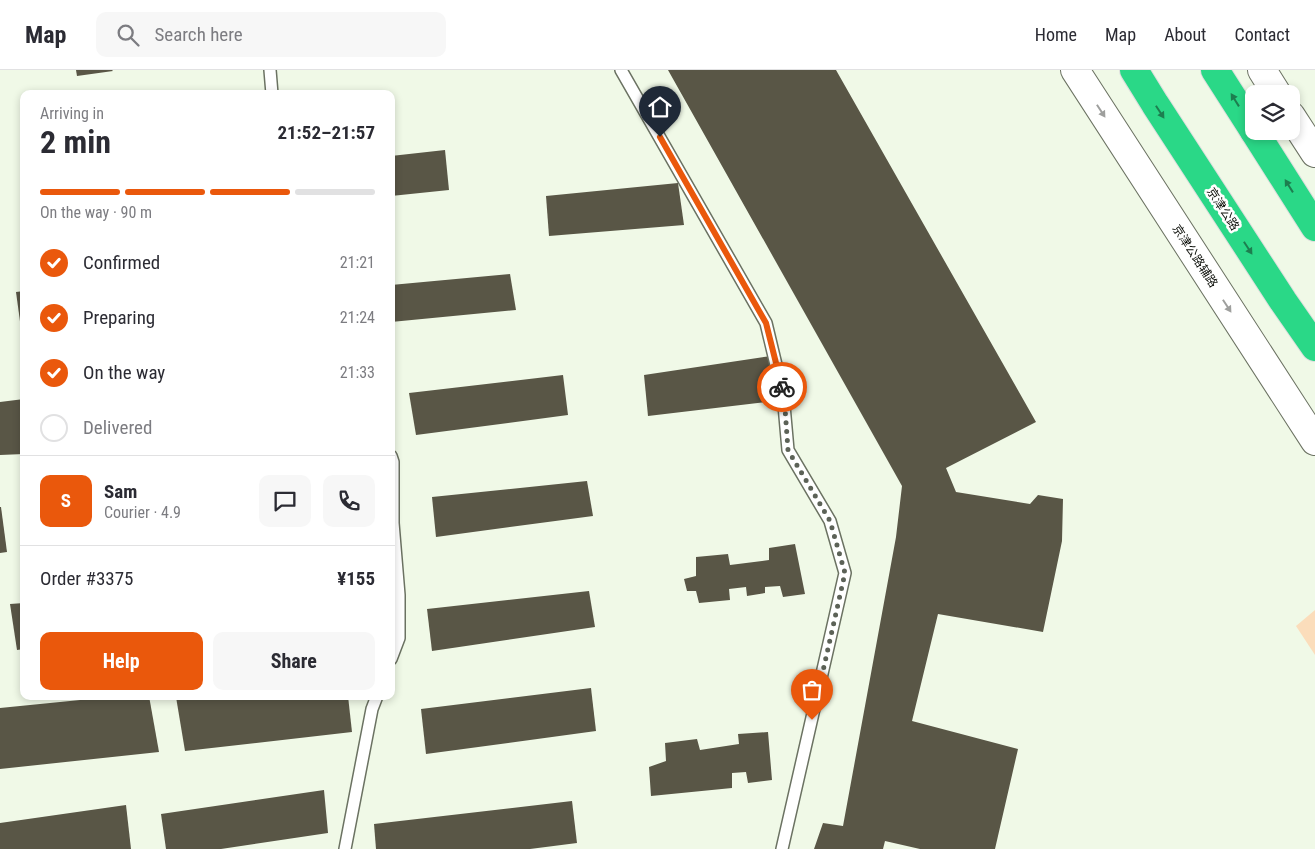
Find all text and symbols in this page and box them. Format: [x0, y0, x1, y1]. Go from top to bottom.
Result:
search box [96, 12, 446, 57]
text: Map [25, 21, 66, 49]
icon: search [114, 21, 142, 49]
text: Search here [154, 23, 243, 46]
text: Home [1035, 24, 1077, 45]
text: Map [1105, 24, 1136, 45]
text: About [1164, 24, 1206, 45]
text: Contact [1234, 24, 1290, 45]
map controls [1245, 85, 1300, 140]
button: layers [1245, 85, 1300, 140]
pin [639, 86, 681, 137]
icon: home [646, 93, 674, 121]
one-way arrow [1230, 94, 1239, 107]
text: Arriving in [40, 104, 104, 123]
one-way arrow [1097, 104, 1106, 118]
one-way arrow [1155, 105, 1165, 118]
text: 21:52–21:57 [277, 121, 375, 144]
text: 2 min [40, 123, 111, 161]
one-way arrow [1284, 179, 1293, 193]
street label: 京津公路 [1204, 185, 1242, 233]
text: On the way · 90 m [40, 203, 152, 222]
street label: 京津公路辅路 [1170, 222, 1220, 290]
one-way arrow [1244, 241, 1253, 255]
icon: check [40, 249, 68, 277]
text: Confirmed [83, 251, 160, 274]
text: 21:21 [340, 253, 375, 272]
one-way arrow [1223, 300, 1232, 313]
icon: check [40, 304, 68, 332]
text: Preparing [83, 306, 155, 329]
text: 21:24 [340, 308, 375, 327]
icon: check [40, 359, 68, 387]
text: On the way [83, 361, 165, 384]
courier [757, 362, 807, 412]
text: 21:33 [340, 363, 375, 382]
icon: bike [768, 373, 796, 401]
text: Delivered [83, 416, 152, 439]
button: chat [259, 475, 311, 527]
button: phone [323, 475, 375, 527]
text: Sam [104, 480, 137, 503]
text: S [61, 489, 71, 512]
text: Courier · 4.9 [104, 503, 181, 522]
text: Order #3375 [40, 567, 133, 590]
text: ¥155 [337, 567, 375, 590]
button: Help [40, 632, 203, 690]
button: Share [213, 632, 375, 690]
pin [791, 669, 833, 720]
icon: bag [798, 676, 826, 704]

